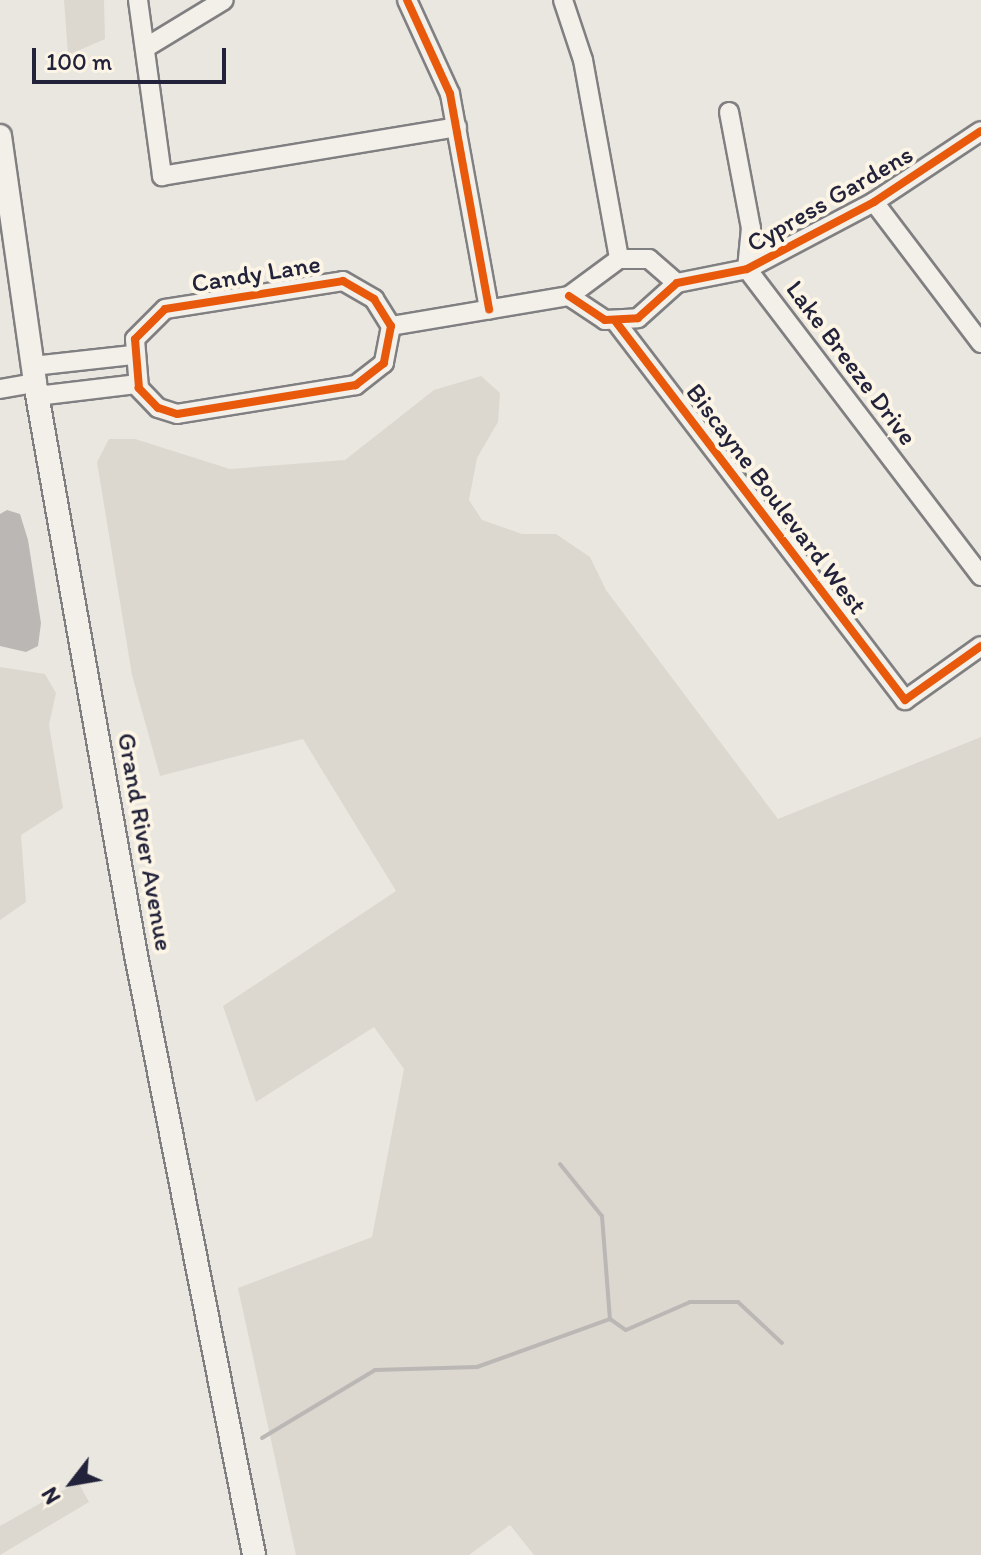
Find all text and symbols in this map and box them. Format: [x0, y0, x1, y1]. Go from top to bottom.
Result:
scale bar [36, 32, 230, 82]
text: 100 m [46, 47, 112, 76]
street label: Cypress Gardens [741, 139, 919, 259]
street label: Candy Lane [189, 248, 323, 300]
street label: Lake Breeze Drive [779, 274, 923, 452]
street label: Biscayne Boulevard West [679, 378, 873, 620]
street label: Grand River Avenue [111, 731, 179, 953]
north arrow [32, 1443, 112, 1523]
text: N [36, 1482, 66, 1509]

